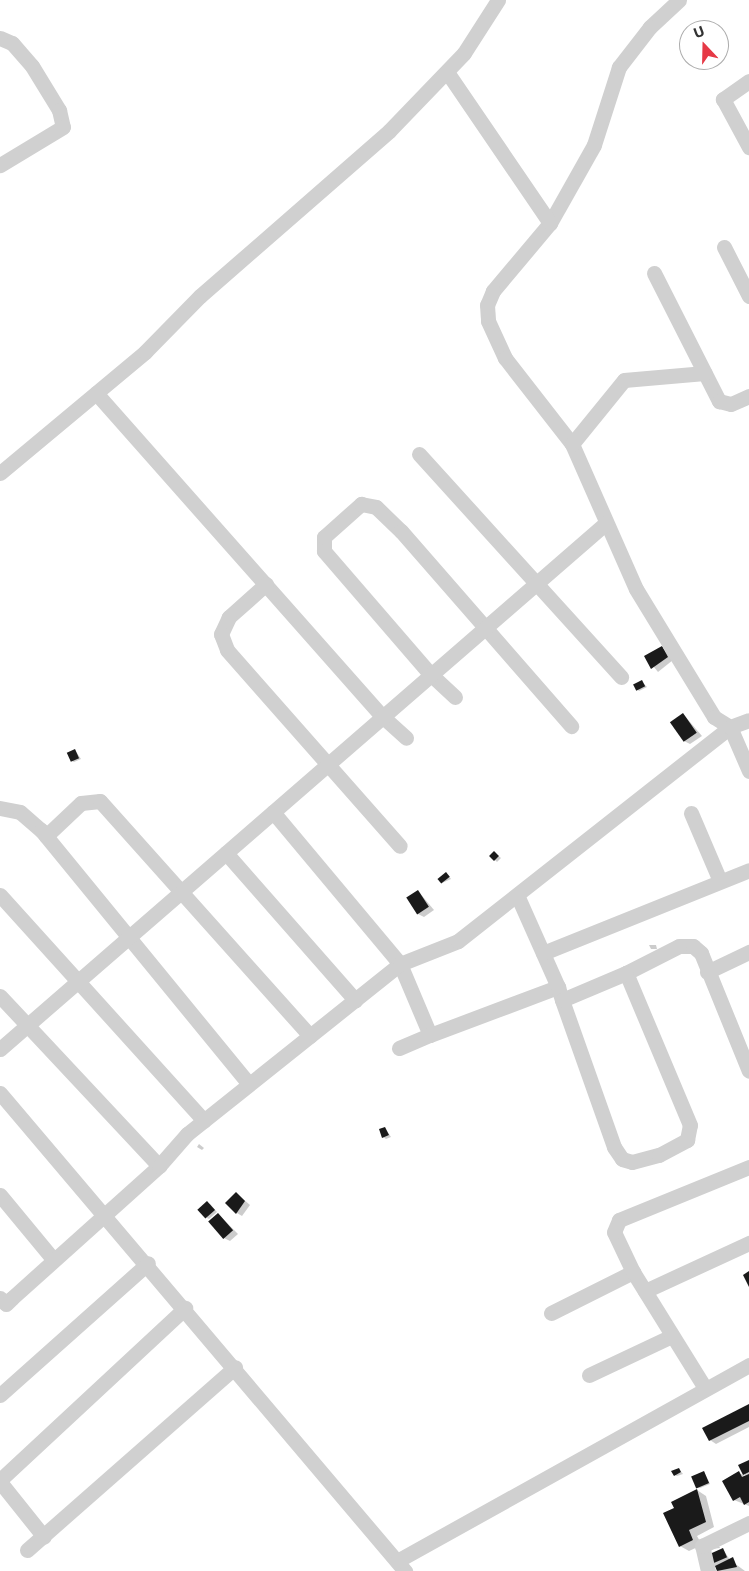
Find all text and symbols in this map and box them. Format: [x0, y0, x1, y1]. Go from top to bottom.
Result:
north arrow [679, 20, 729, 70]
text: U [691, 22, 707, 41]

